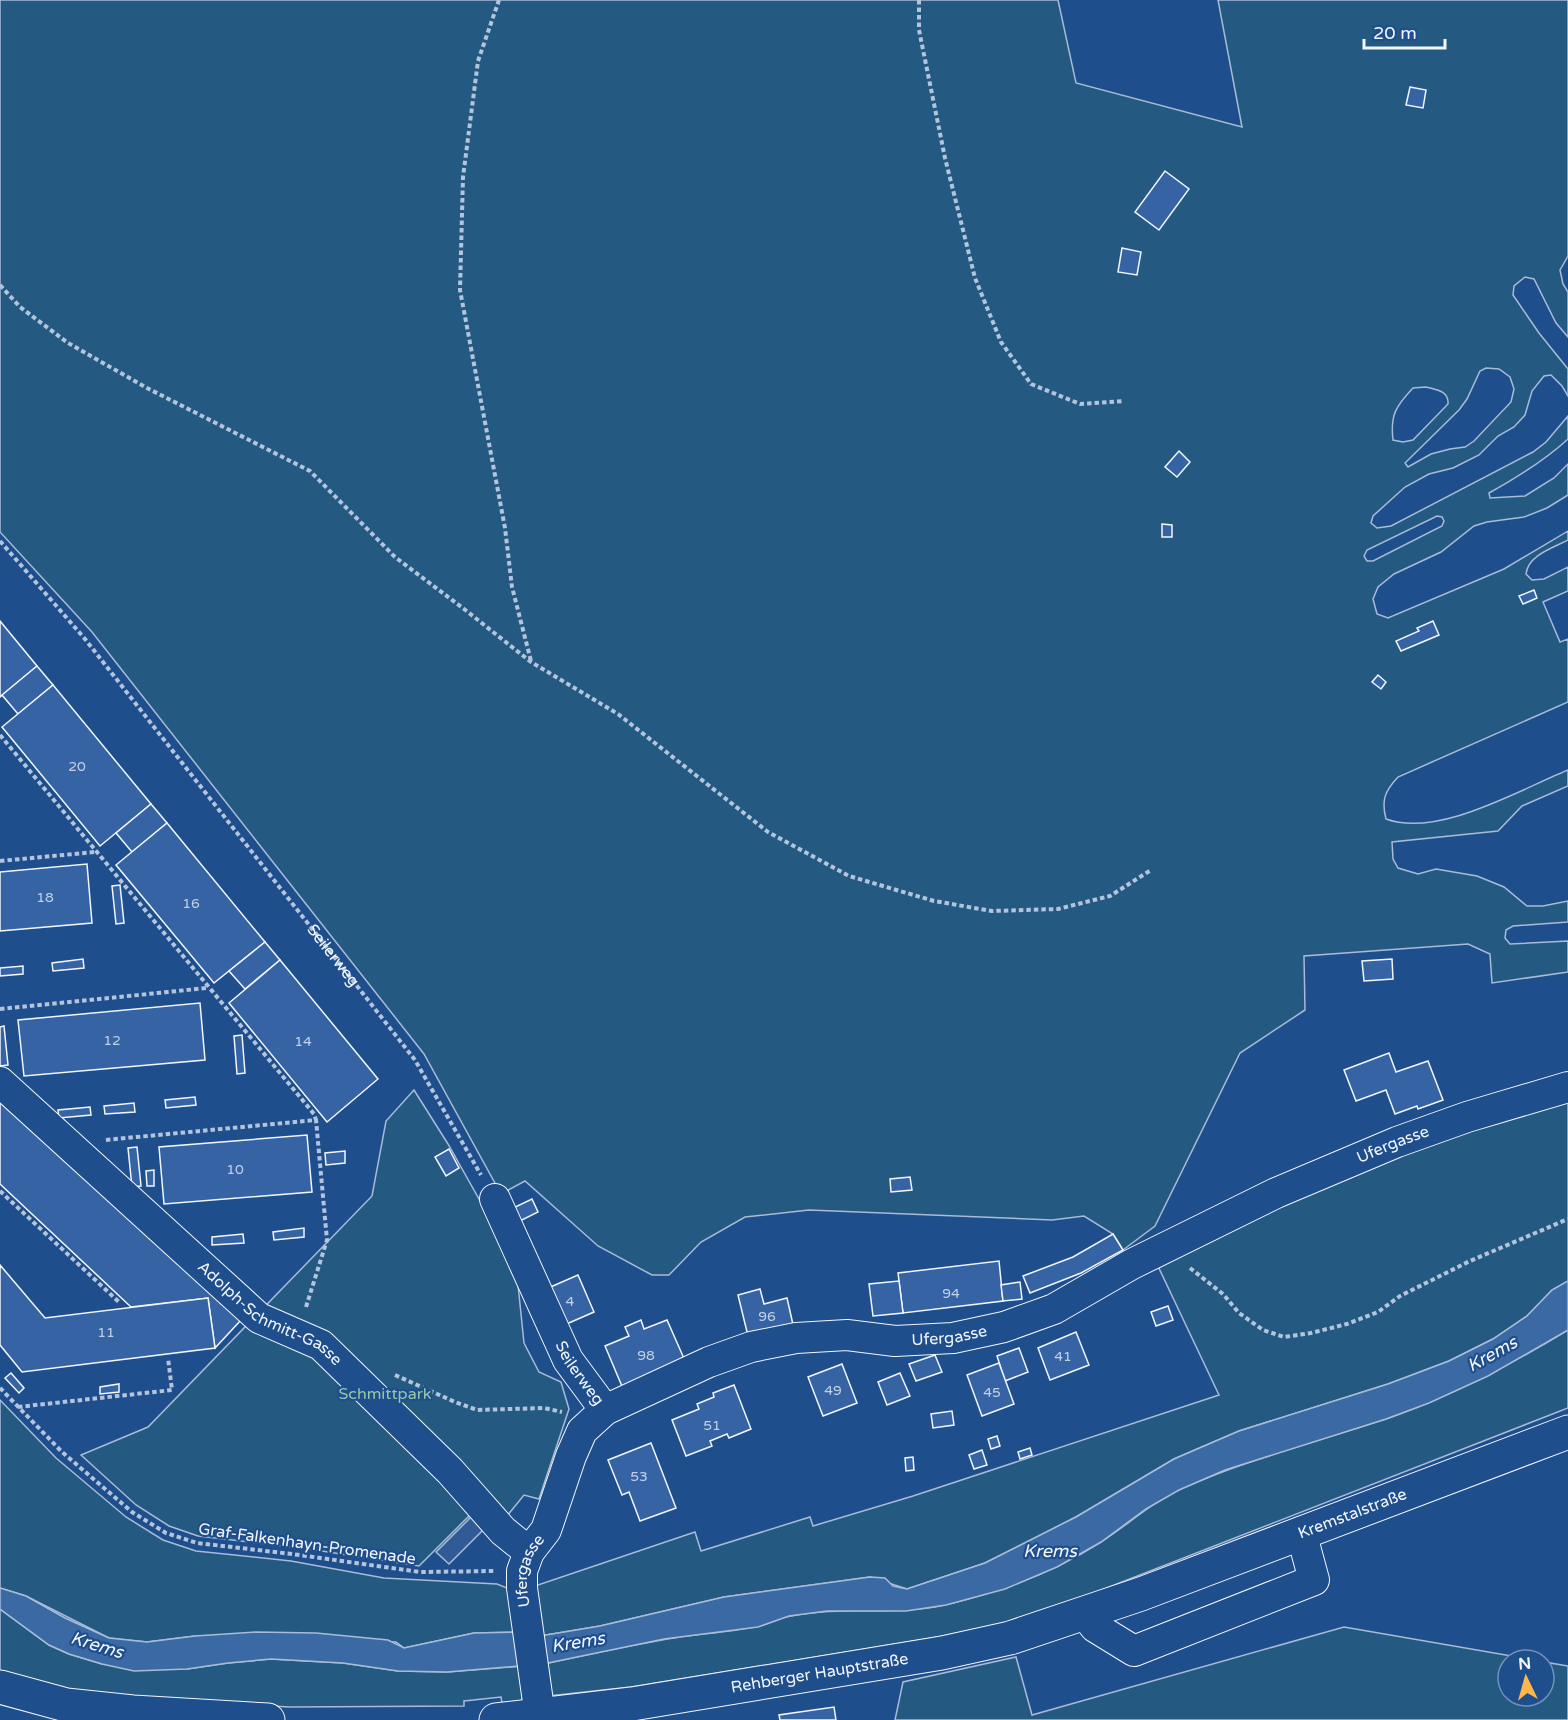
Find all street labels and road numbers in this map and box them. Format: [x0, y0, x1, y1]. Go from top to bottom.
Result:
street label: Seilerweg [303, 920, 364, 991]
street label: Ufergasse [1354, 1121, 1432, 1168]
street label: Adolph-Schmitt-Gasse [193, 1257, 346, 1370]
street label: Ufergasse [911, 1321, 989, 1350]
street label: Seilerweg [551, 1338, 608, 1409]
street label: Kremstalstraße [1295, 1484, 1410, 1544]
street label: Graf-Falkenhayn-Promenade [197, 1519, 417, 1569]
street label: Ufergasse [511, 1530, 549, 1609]
street label: Rehberger Hauptstraße [729, 1649, 910, 1698]

